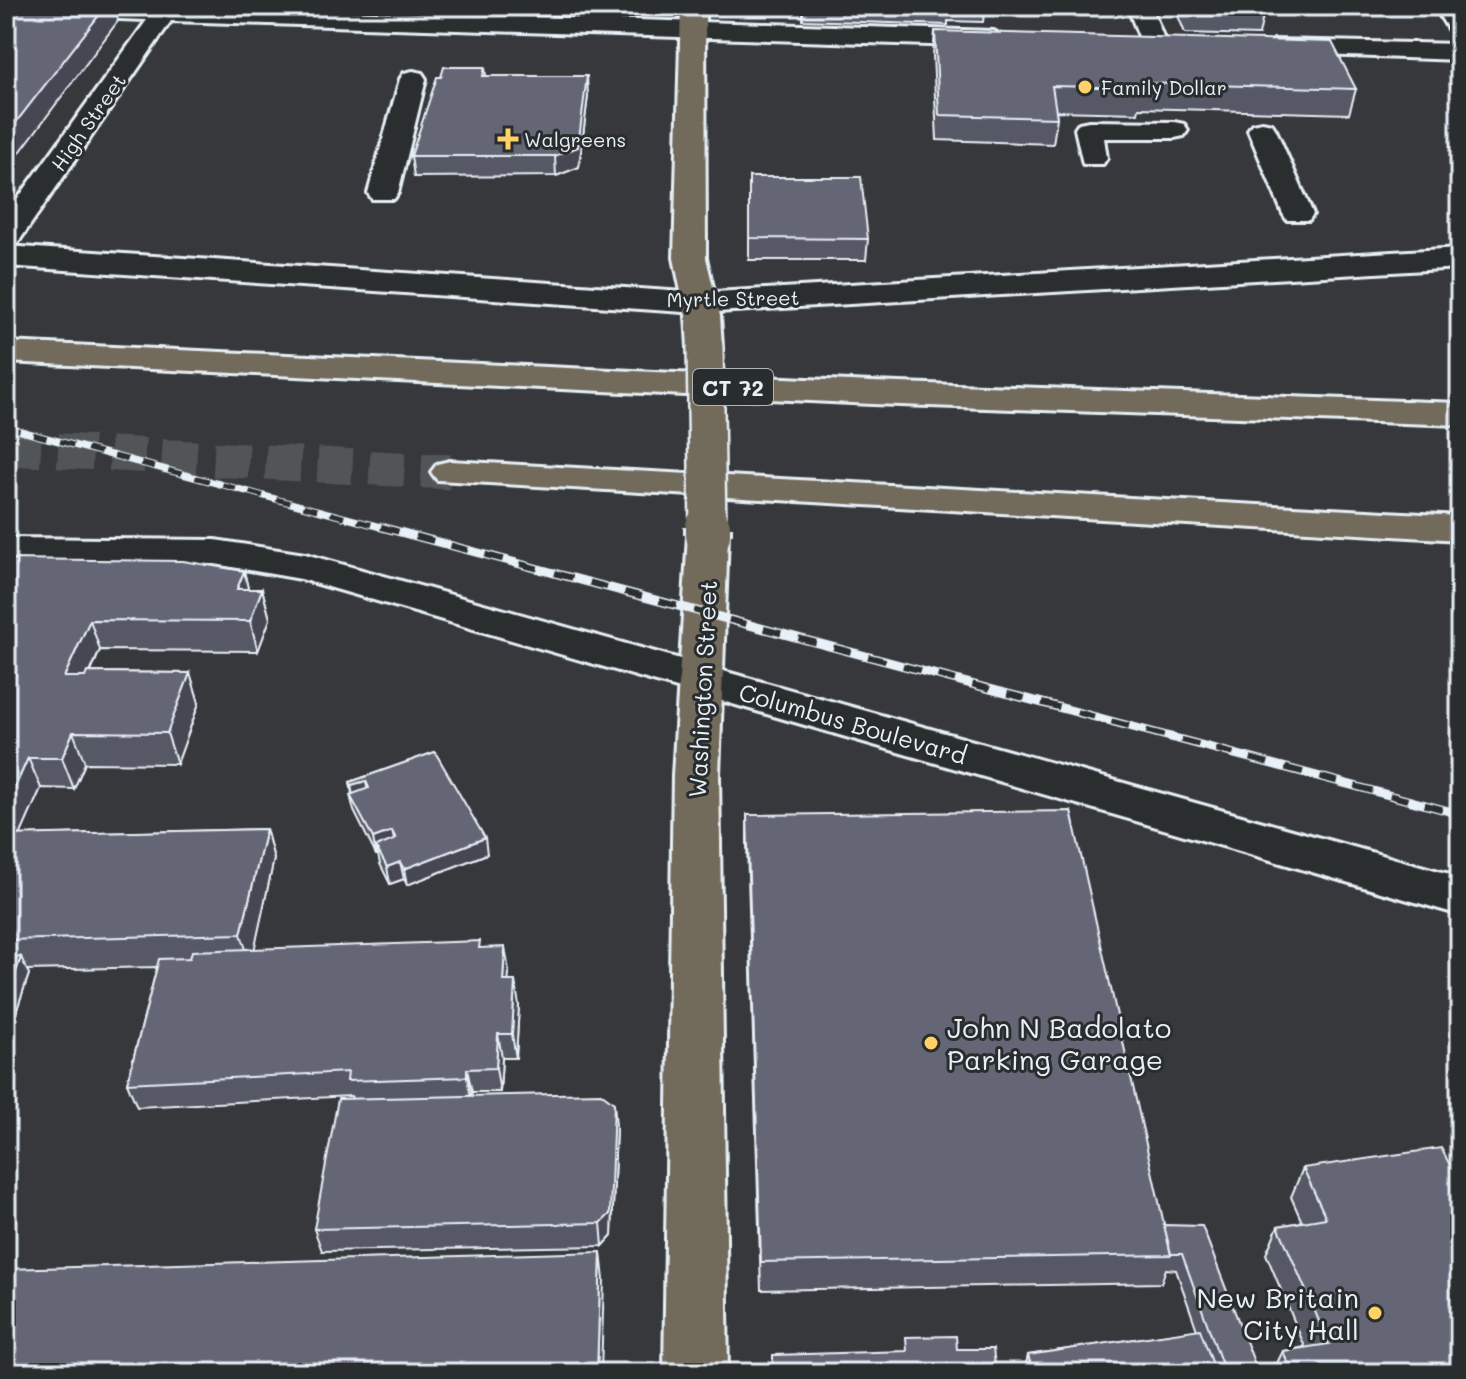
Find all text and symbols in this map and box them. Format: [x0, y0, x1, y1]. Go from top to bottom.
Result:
street label: High Street [45, 68, 131, 176]
place label: Family Dollar [1101, 74, 1227, 100]
marker: Family Dollar [1076, 78, 1094, 96]
place label: Walgreens [524, 126, 626, 152]
marker: Walgreens [499, 130, 517, 148]
street label: Myrtle Street [666, 284, 800, 312]
road number: CT 72 [693, 369, 773, 405]
street label: Washington Street [681, 579, 723, 799]
street label: Columbus Boulevard [736, 676, 970, 770]
place label: John N Badolato Parking Garage [947, 1009, 1171, 1077]
marker: John N Badolato Parking Garage [922, 1034, 940, 1052]
place label: New Britain City Hall [1196, 1279, 1359, 1347]
marker: New Britain City Hall [1366, 1304, 1384, 1322]

